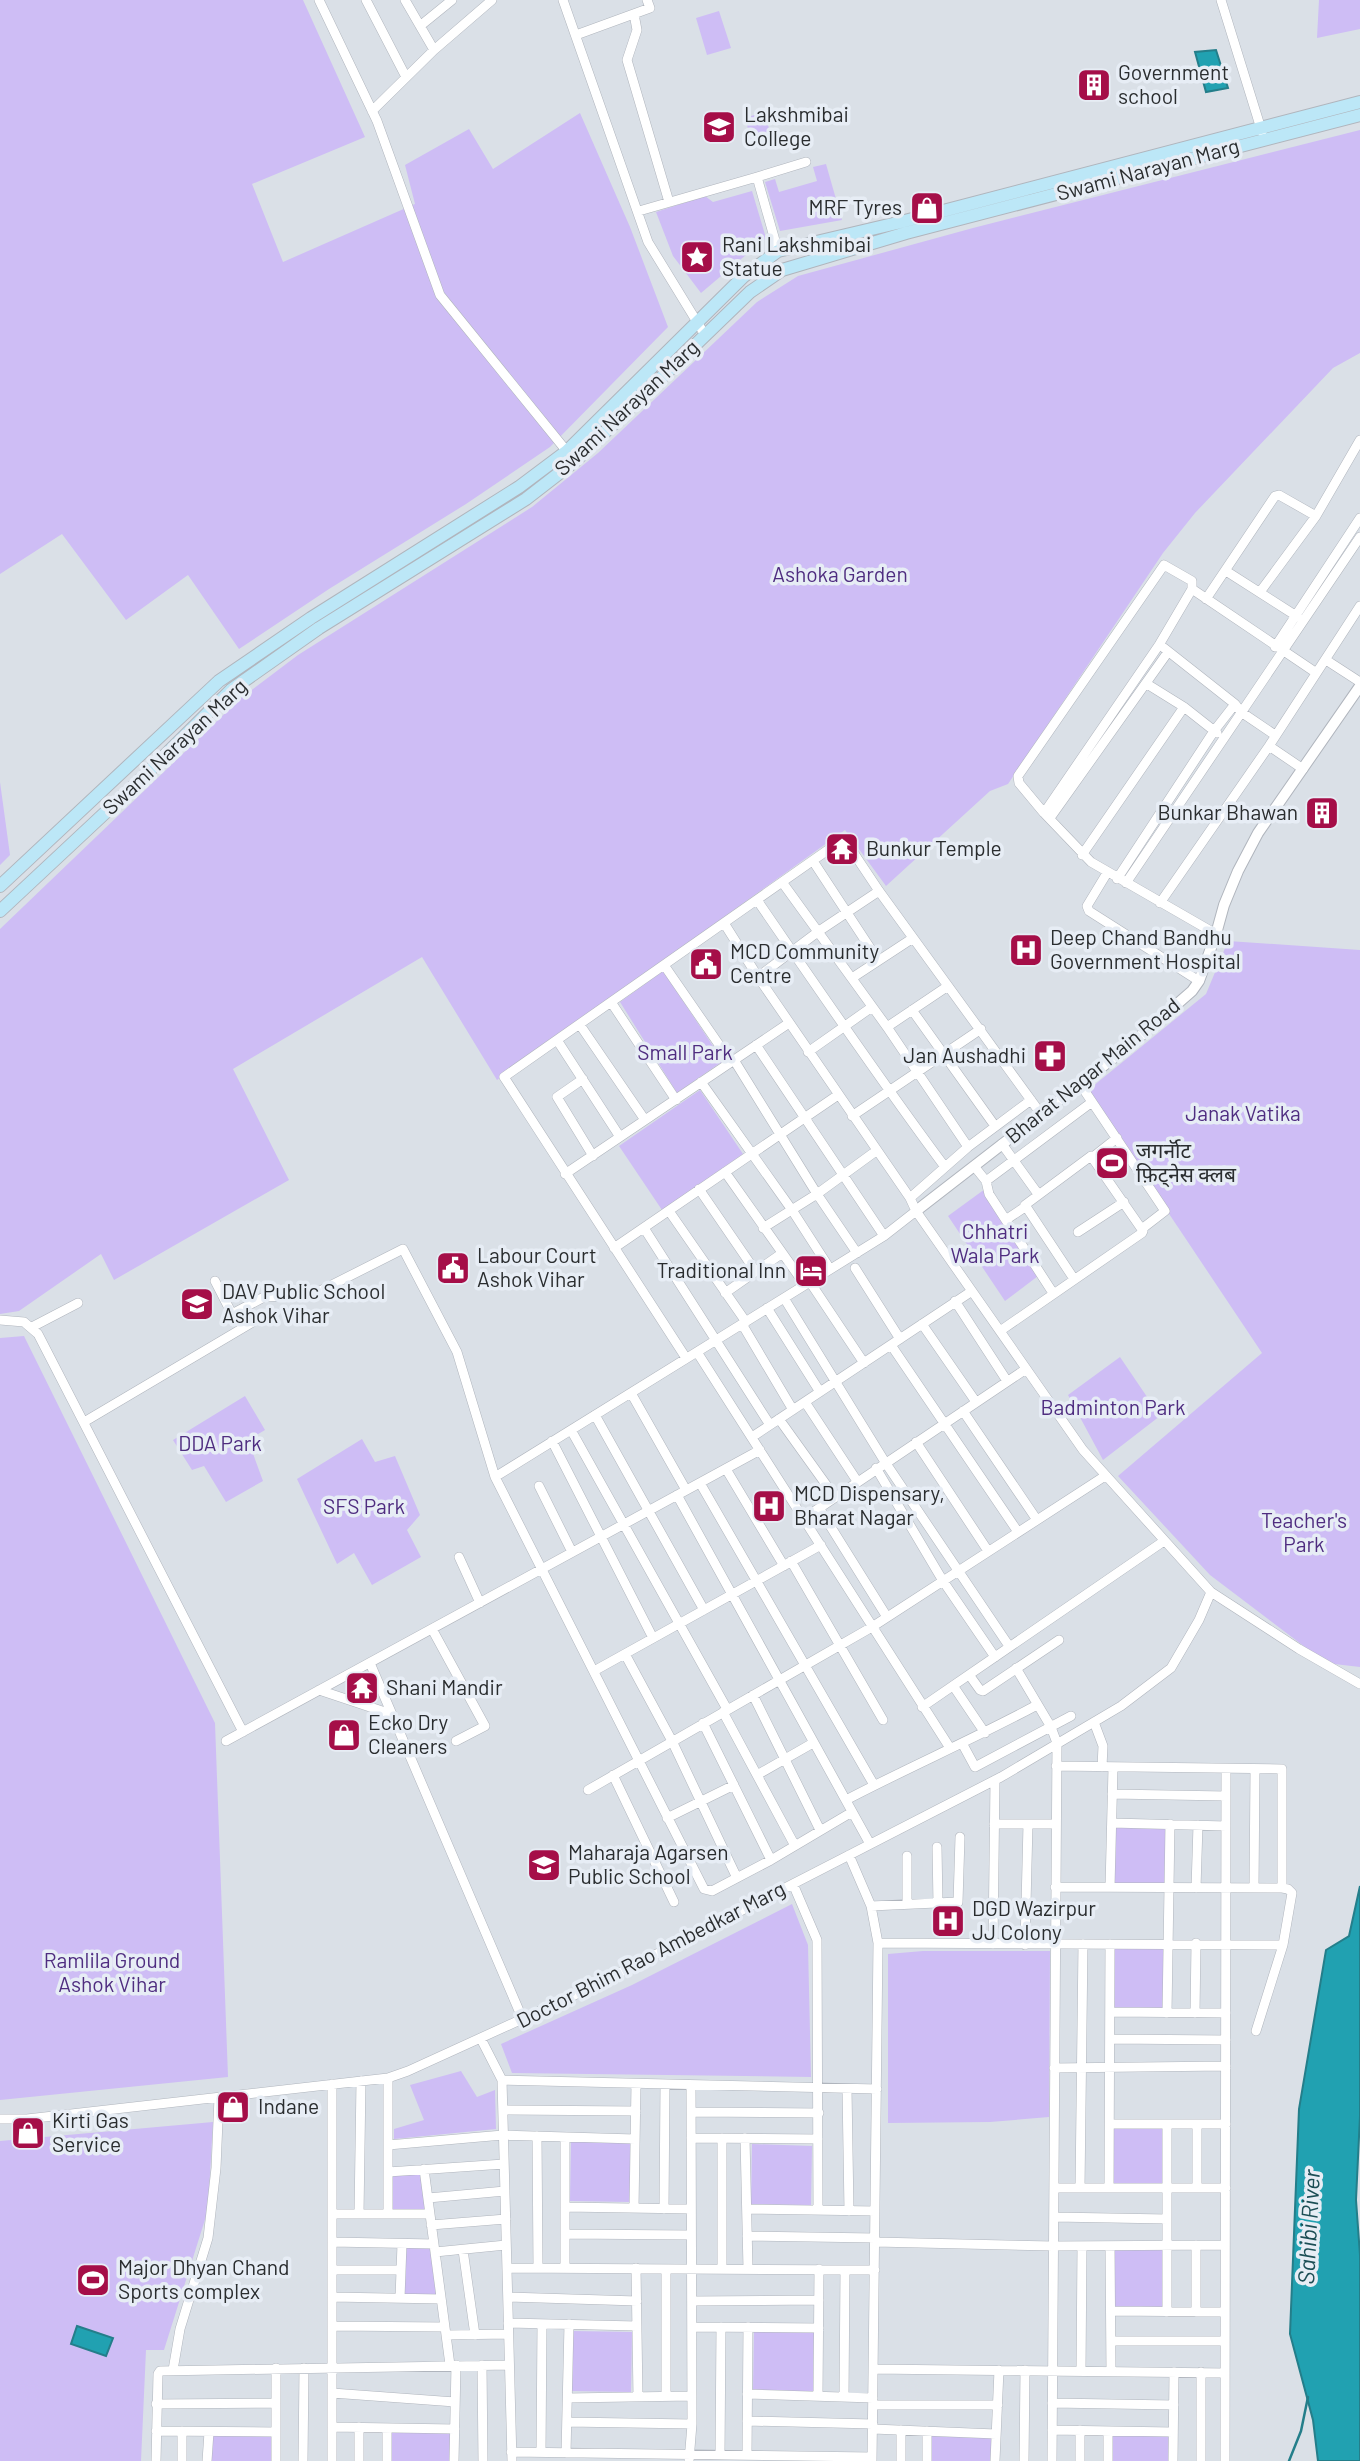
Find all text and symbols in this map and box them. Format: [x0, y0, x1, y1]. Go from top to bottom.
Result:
place label: Government school [1118, 59, 1229, 108]
building icon: Government school [1075, 66, 1113, 104]
place label: Lakshmibai College [744, 101, 849, 150]
school or university icon: Lakshmibai College [700, 108, 738, 146]
street label: Swami Narayan Marg [1054, 132, 1242, 205]
shop icon: MRF Tyres [908, 189, 946, 227]
place label: MRF Tyres [808, 194, 902, 219]
place label: Rani Lakshmibai Statue [722, 231, 871, 280]
place icon: Rani Lakshmibai Statue [678, 238, 716, 276]
street label: Swami Narayan Marg [549, 334, 703, 480]
park label: Ashoka Garden [772, 561, 908, 586]
street label: Swami Narayan Marg [97, 673, 251, 819]
building icon: Bunkar Bhawan [1303, 794, 1341, 832]
place label: Bunkar Bhawan [1158, 799, 1298, 824]
temple icon: Bunkur Temple [823, 830, 861, 868]
place label: Bunkur Temple [866, 835, 1002, 860]
place label: Deep Chand Bandhu Government Hospital [1050, 924, 1241, 973]
hospital icon: Deep Chand Bandhu Government Hospital [1007, 931, 1045, 969]
place label: MCD Community Centre [730, 938, 879, 987]
public building icon: MCD Community Centre [687, 945, 725, 983]
street label: Bharat Nagar Main Road [1000, 992, 1184, 1148]
pharmacy icon: Jan Aushadhi [1031, 1037, 1069, 1075]
park label: Small Park [637, 1039, 733, 1064]
place label: Jan Aushadhi [903, 1042, 1026, 1067]
park label: Janak Vatika [1185, 1100, 1301, 1125]
place label: जगर्नॉट फ़िट्नेस क्लब [1136, 1137, 1237, 1188]
sports icon: जगर्नॉट फ़िट्नेस क्लब [1093, 1144, 1131, 1182]
park label: Chhatri Wala Park [950, 1218, 1040, 1267]
place label: Labour Court Ashok Vihar [477, 1242, 597, 1291]
public building icon: Labour Court Ashok Vihar [434, 1249, 472, 1287]
hotel icon: Traditional Inn [792, 1252, 830, 1290]
place label: Traditional Inn [656, 1257, 786, 1282]
place label: DAV Public School Ashok Vihar [222, 1278, 385, 1327]
school or university icon: DAV Public School Ashok Vihar [178, 1285, 216, 1323]
park label: Badminton Park [1041, 1394, 1185, 1419]
park label: DDA Park [178, 1430, 262, 1455]
place label: MCD Dispensary, Bharat Nagar [794, 1480, 945, 1529]
hospital icon: MCD Dispensary, Bharat Nagar [750, 1487, 788, 1525]
park label: SFS Park [323, 1493, 405, 1518]
park label: Teacher's Park [1261, 1507, 1347, 1556]
temple icon: Shani Mandir [343, 1669, 381, 1707]
place label: Shani Mandir [386, 1674, 503, 1699]
place label: Ecko Dry Cleaners [368, 1709, 449, 1758]
shop icon: Ecko Dry Cleaners [325, 1716, 363, 1754]
place label: Maharaja Agarsen Public School [568, 1839, 729, 1888]
school or university icon: Maharaja Agarsen Public School [525, 1846, 563, 1884]
street label: Doctor Bhim Rao Ambedkar Marg [512, 1875, 789, 2032]
place label: DGD Wazirpur JJ Colony [972, 1895, 1096, 1944]
hospital icon: DGD Wazirpur JJ Colony [929, 1902, 967, 1940]
park label: Ramlila Ground Ashok Vihar [44, 1947, 180, 1996]
shop icon: Indane [214, 2088, 252, 2126]
place label: Indane [258, 2093, 319, 2118]
place label: Kirti Gas Service [52, 2107, 129, 2156]
shop icon: Kirti Gas Service [9, 2114, 47, 2152]
water label: Sahibi River [1291, 2168, 1325, 2285]
place label: Major Dhyan Chand Sports complex [118, 2254, 289, 2303]
sports icon: Major Dhyan Chand Sports complex [74, 2261, 112, 2299]

